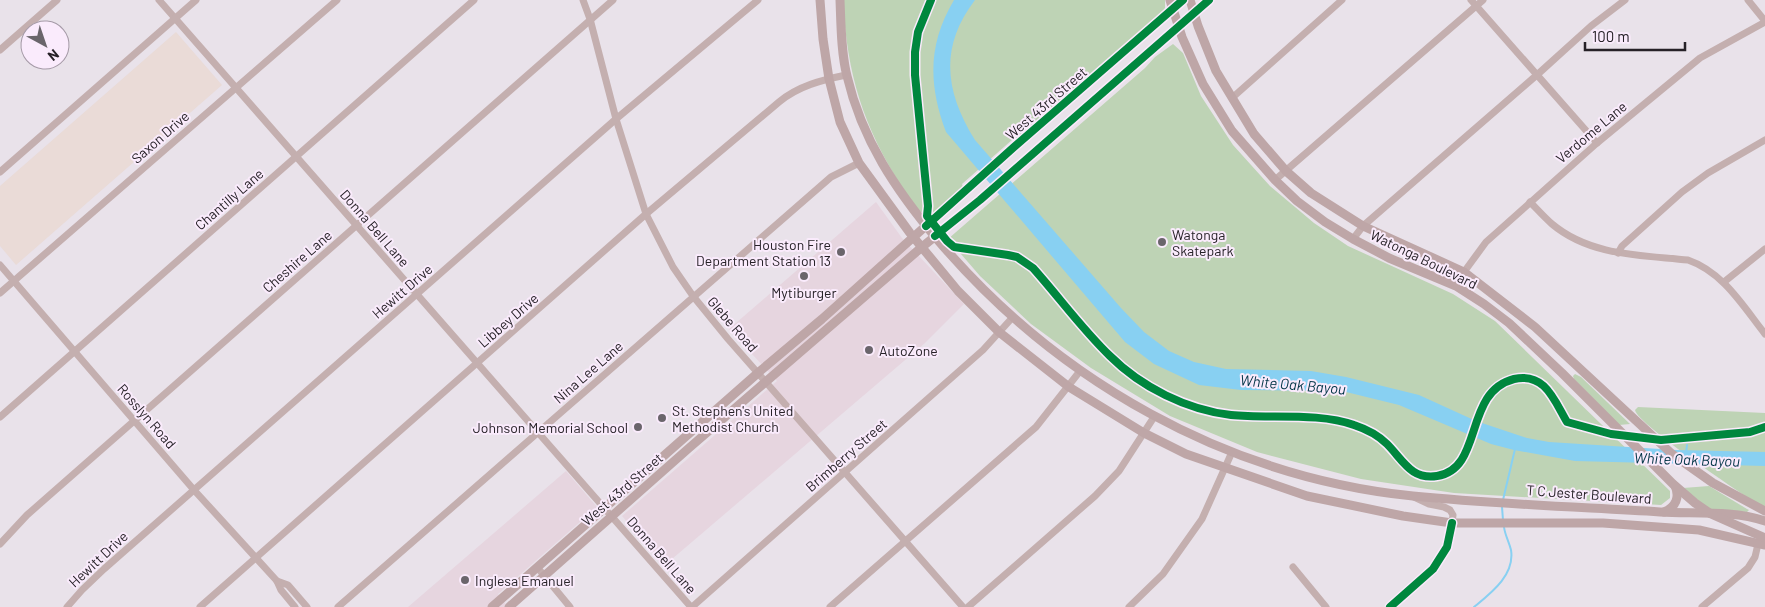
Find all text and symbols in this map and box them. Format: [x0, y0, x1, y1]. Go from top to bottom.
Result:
north arrow [20, 20, 70, 70]
scale bar [1585, 20, 1685, 52]
text: 100 m [1592, 27, 1630, 45]
text: N [45, 46, 63, 65]
street label: West 43rd Street [1002, 63, 1090, 143]
street label: Verdome Lane [1552, 97, 1630, 167]
street label: Saxon Drive [128, 107, 192, 167]
street label: Chantilly Lane [191, 165, 267, 233]
street label: Donna Bell Lane [337, 186, 413, 270]
street label: Cheshire Lane [259, 226, 335, 296]
place label: Watonga Skatepark [1172, 226, 1234, 259]
street label: Watonga Boulevard [1368, 226, 1480, 292]
place label: Houston Fire Department Station 13 [696, 236, 831, 269]
marker: Watonga Skatepark [1156, 236, 1168, 248]
marker: Houston Fire Department Station 13 [835, 246, 847, 258]
street label: Hewitt Drive [368, 260, 436, 322]
marker: Mytiburger [798, 270, 810, 282]
place label: Mytiburger [771, 284, 837, 301]
street label: Libbey Drive [474, 289, 542, 351]
street label: Glebe Road [704, 293, 762, 355]
street label: Nina Lee Lane [550, 337, 626, 407]
place label: AutoZone [879, 342, 938, 359]
marker: AutoZone [863, 344, 875, 356]
water label: White Oak Bayou [1239, 370, 1347, 398]
street label: Rosslyn Road [114, 380, 180, 452]
place label: St. Stephen's United Methodist Church [672, 402, 793, 435]
marker: St. Stephen's United Methodist Church [656, 412, 668, 424]
street label: Brimberry Street [802, 415, 890, 495]
place label: Johnson Memorial School [473, 419, 628, 436]
marker: Johnson Memorial School [632, 421, 644, 433]
water label: White Oak Bayou [1634, 448, 1741, 470]
street label: West 43rd Street [578, 449, 666, 529]
street label: T C Jester Boulevard [1526, 481, 1652, 507]
street label: Donna Bell Lane [624, 513, 700, 597]
street label: Hewitt Drive [65, 527, 131, 591]
place label: Inglesa Emanuel [475, 572, 574, 589]
marker: Inglesa Emanuel [459, 574, 471, 586]

